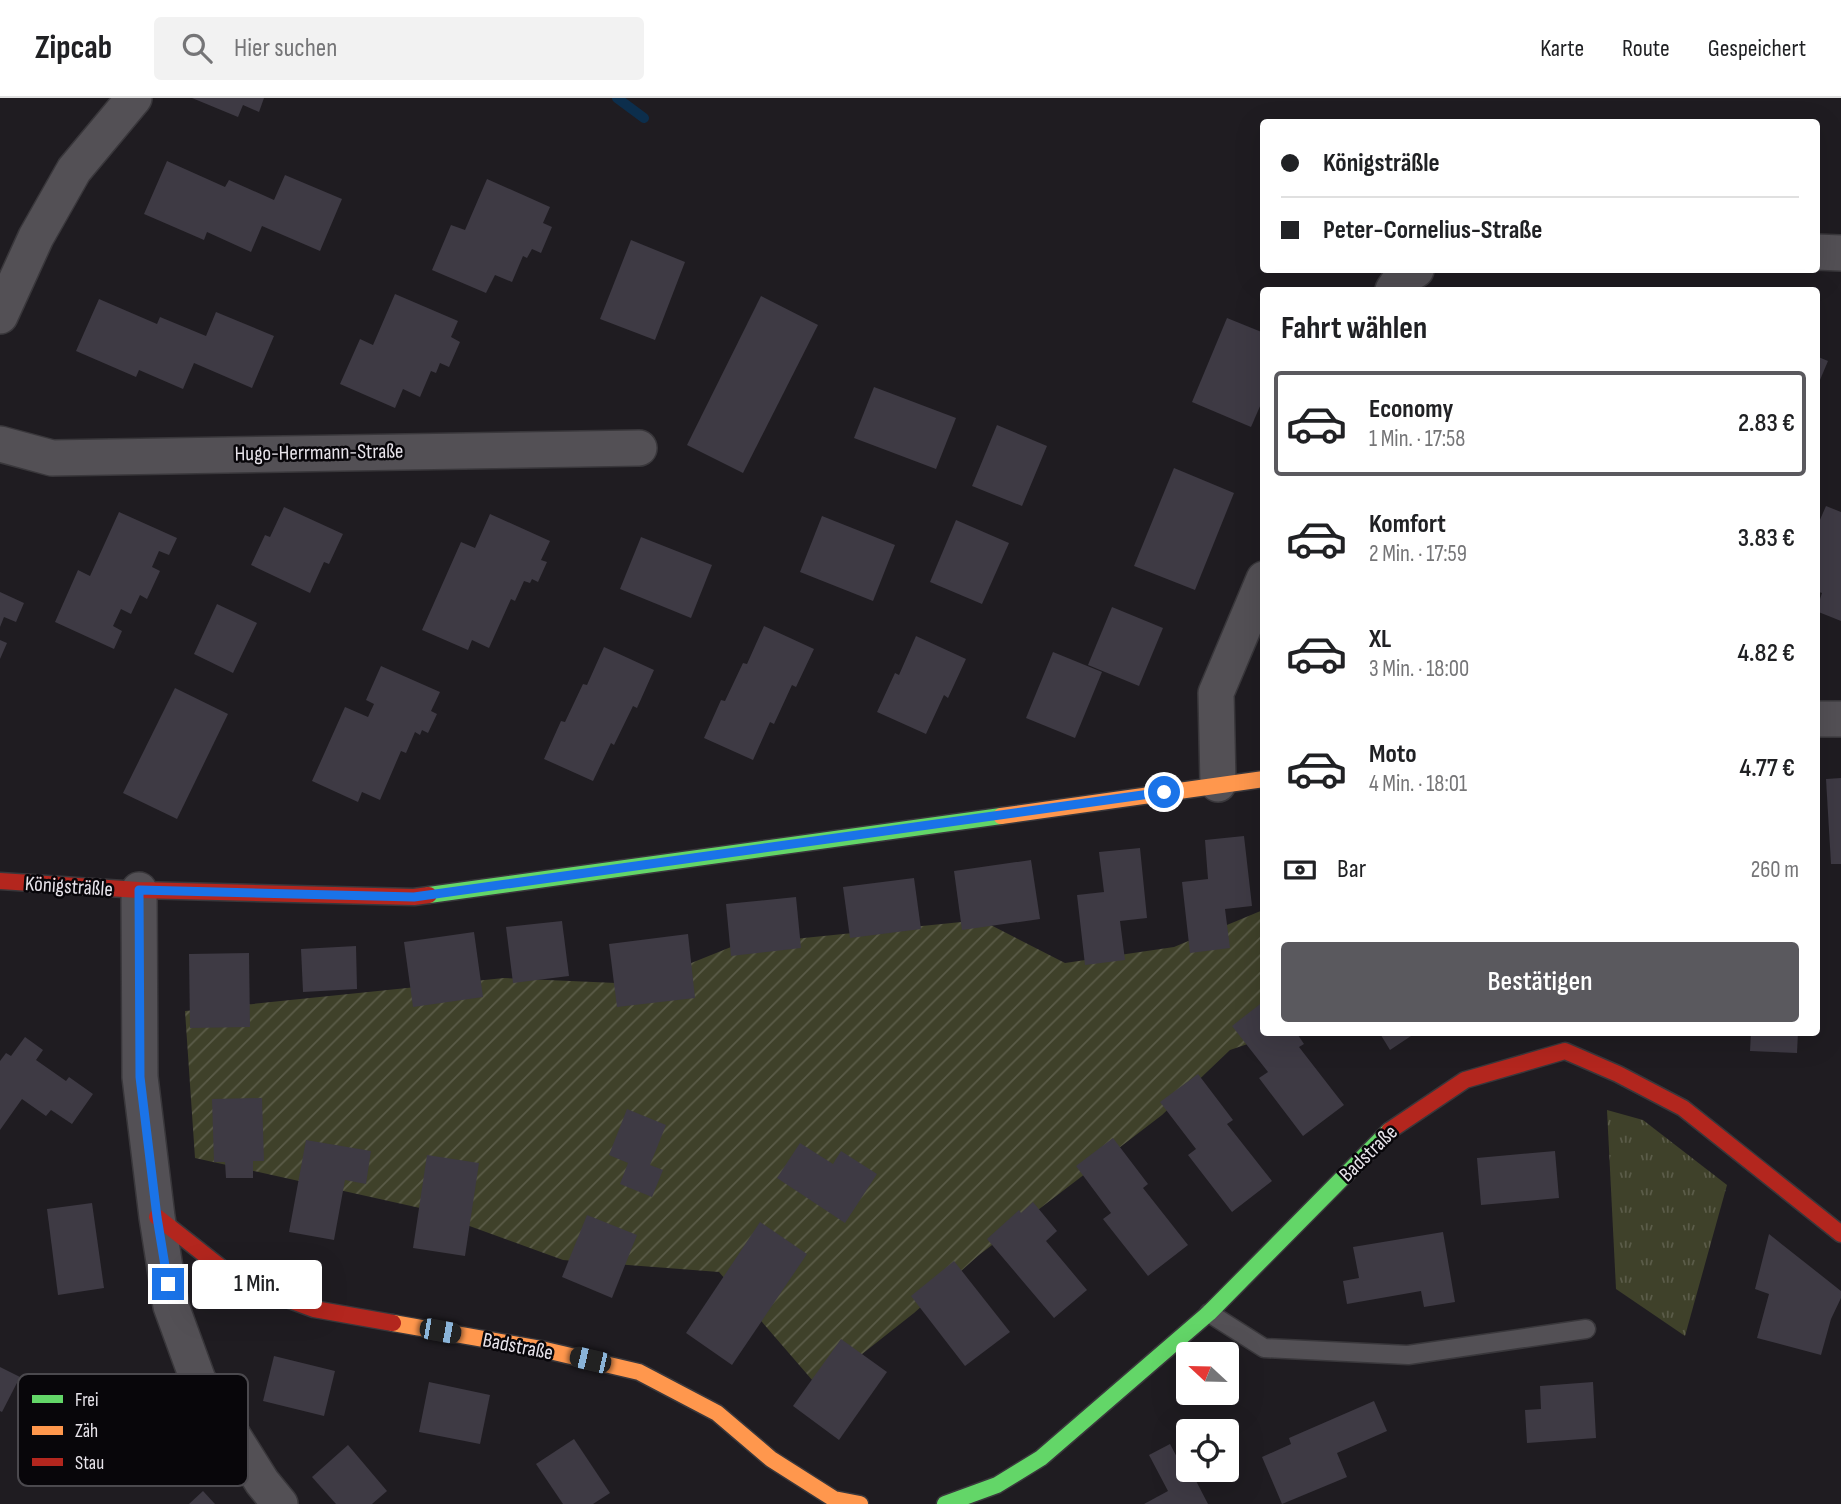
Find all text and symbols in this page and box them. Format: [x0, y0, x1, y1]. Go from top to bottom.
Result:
search box [154, 17, 644, 80]
text: Zipcab [35, 28, 112, 68]
icon: search [178, 29, 216, 67]
text: Hier suchen [234, 33, 337, 64]
text: Karte [1540, 34, 1584, 63]
text: Route [1622, 34, 1670, 63]
text: Gespeichert [1708, 34, 1806, 63]
text: Königsträßle [1323, 148, 1440, 179]
text: Peter-Cornelius-Straße [1323, 215, 1542, 246]
text: Fahrt wählen [1281, 309, 1427, 348]
icon: car [1285, 392, 1348, 455]
text: Economy [1369, 394, 1453, 425]
text: 2.83 € [1738, 408, 1795, 439]
text: 1 Min. · 17:58 [1369, 425, 1465, 453]
street label: Hugo-Herrmann-Straße [234, 439, 404, 466]
icon: car [1285, 507, 1348, 570]
text: Komfort [1369, 509, 1446, 540]
text: 3.83 € [1738, 523, 1795, 554]
text: 2 Min. · 17:59 [1369, 540, 1467, 568]
icon: car [1285, 622, 1348, 685]
text: XL [1369, 624, 1391, 655]
text: 4.82 € [1737, 638, 1795, 669]
text: 3 Min. · 18:00 [1369, 655, 1469, 683]
icon: car [1285, 737, 1348, 800]
text: Moto [1369, 739, 1417, 770]
text: 4.77 € [1740, 753, 1795, 784]
text: 4 Min. · 18:01 [1369, 770, 1467, 798]
route start [1148, 776, 1180, 808]
icon: cash [1281, 851, 1319, 889]
text: Bar [1337, 854, 1366, 885]
text: 260 m [1751, 856, 1799, 884]
street label: Königsträßle [24, 871, 114, 902]
button: Bestätigen [1281, 942, 1799, 1022]
street label: Badstraße [1334, 1120, 1403, 1187]
callout: 1 Min. [192, 1260, 322, 1308]
route end [152, 1268, 184, 1300]
text: 1 Min. [234, 1270, 280, 1298]
car [418, 1317, 463, 1345]
street label: Badstraße [481, 1327, 555, 1366]
north arrow [1176, 1342, 1239, 1405]
map controls [1176, 1342, 1239, 1482]
car [568, 1345, 613, 1375]
legend [18, 1374, 248, 1486]
text: Frei [75, 1389, 99, 1412]
button: locate [1176, 1419, 1239, 1482]
text: Zäh [75, 1420, 98, 1443]
text: Stau [75, 1452, 104, 1475]

